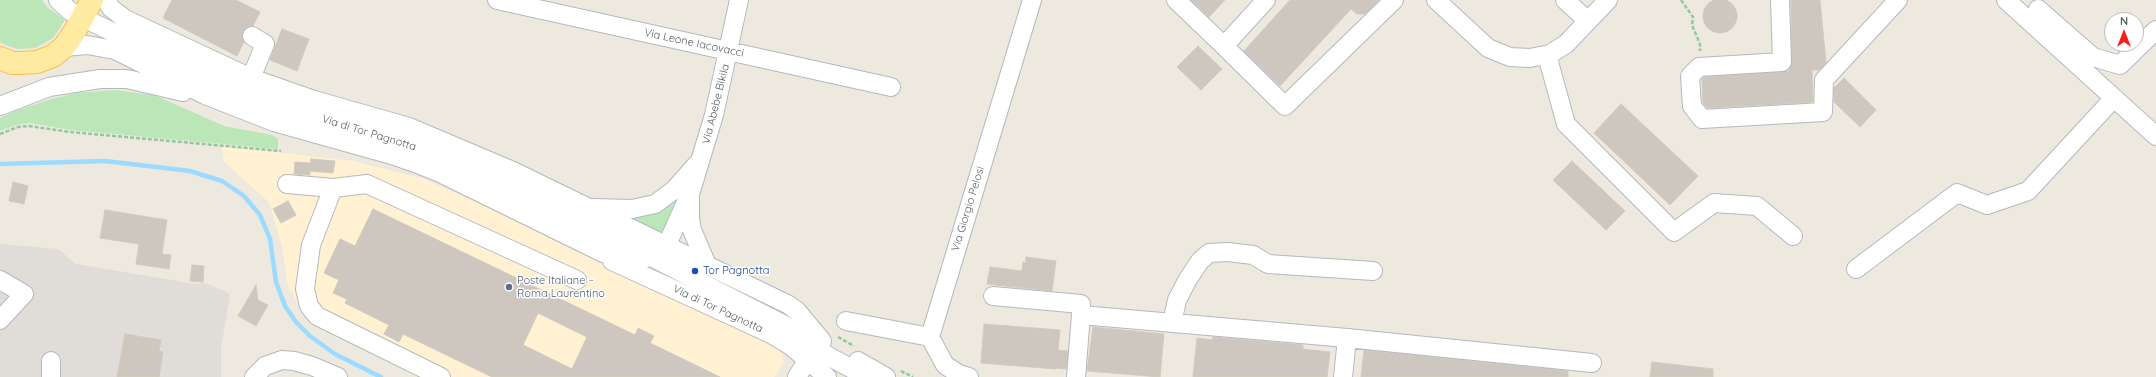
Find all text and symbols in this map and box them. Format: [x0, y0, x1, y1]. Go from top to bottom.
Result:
north arrow [2104, 12, 2144, 52]
text: N [2120, 14, 2128, 28]
street label: Via Leone Iacovacci [643, 26, 745, 60]
street label: Via Abebe Bikila [700, 63, 732, 145]
street label: Via di Tor Pagnotta [320, 112, 418, 154]
street label: Via Giorgio Pelosi [949, 165, 987, 253]
place label: Tor Pagnotta [703, 264, 769, 278]
marker: Tor Pagnotta [690, 266, 700, 276]
place label: Poste Italiane – Roma Laurentino [517, 274, 605, 300]
marker: Poste Italiane – Roma Laurentino [504, 282, 514, 292]
street label: Via di Tor Pagnotta [671, 282, 765, 336]

